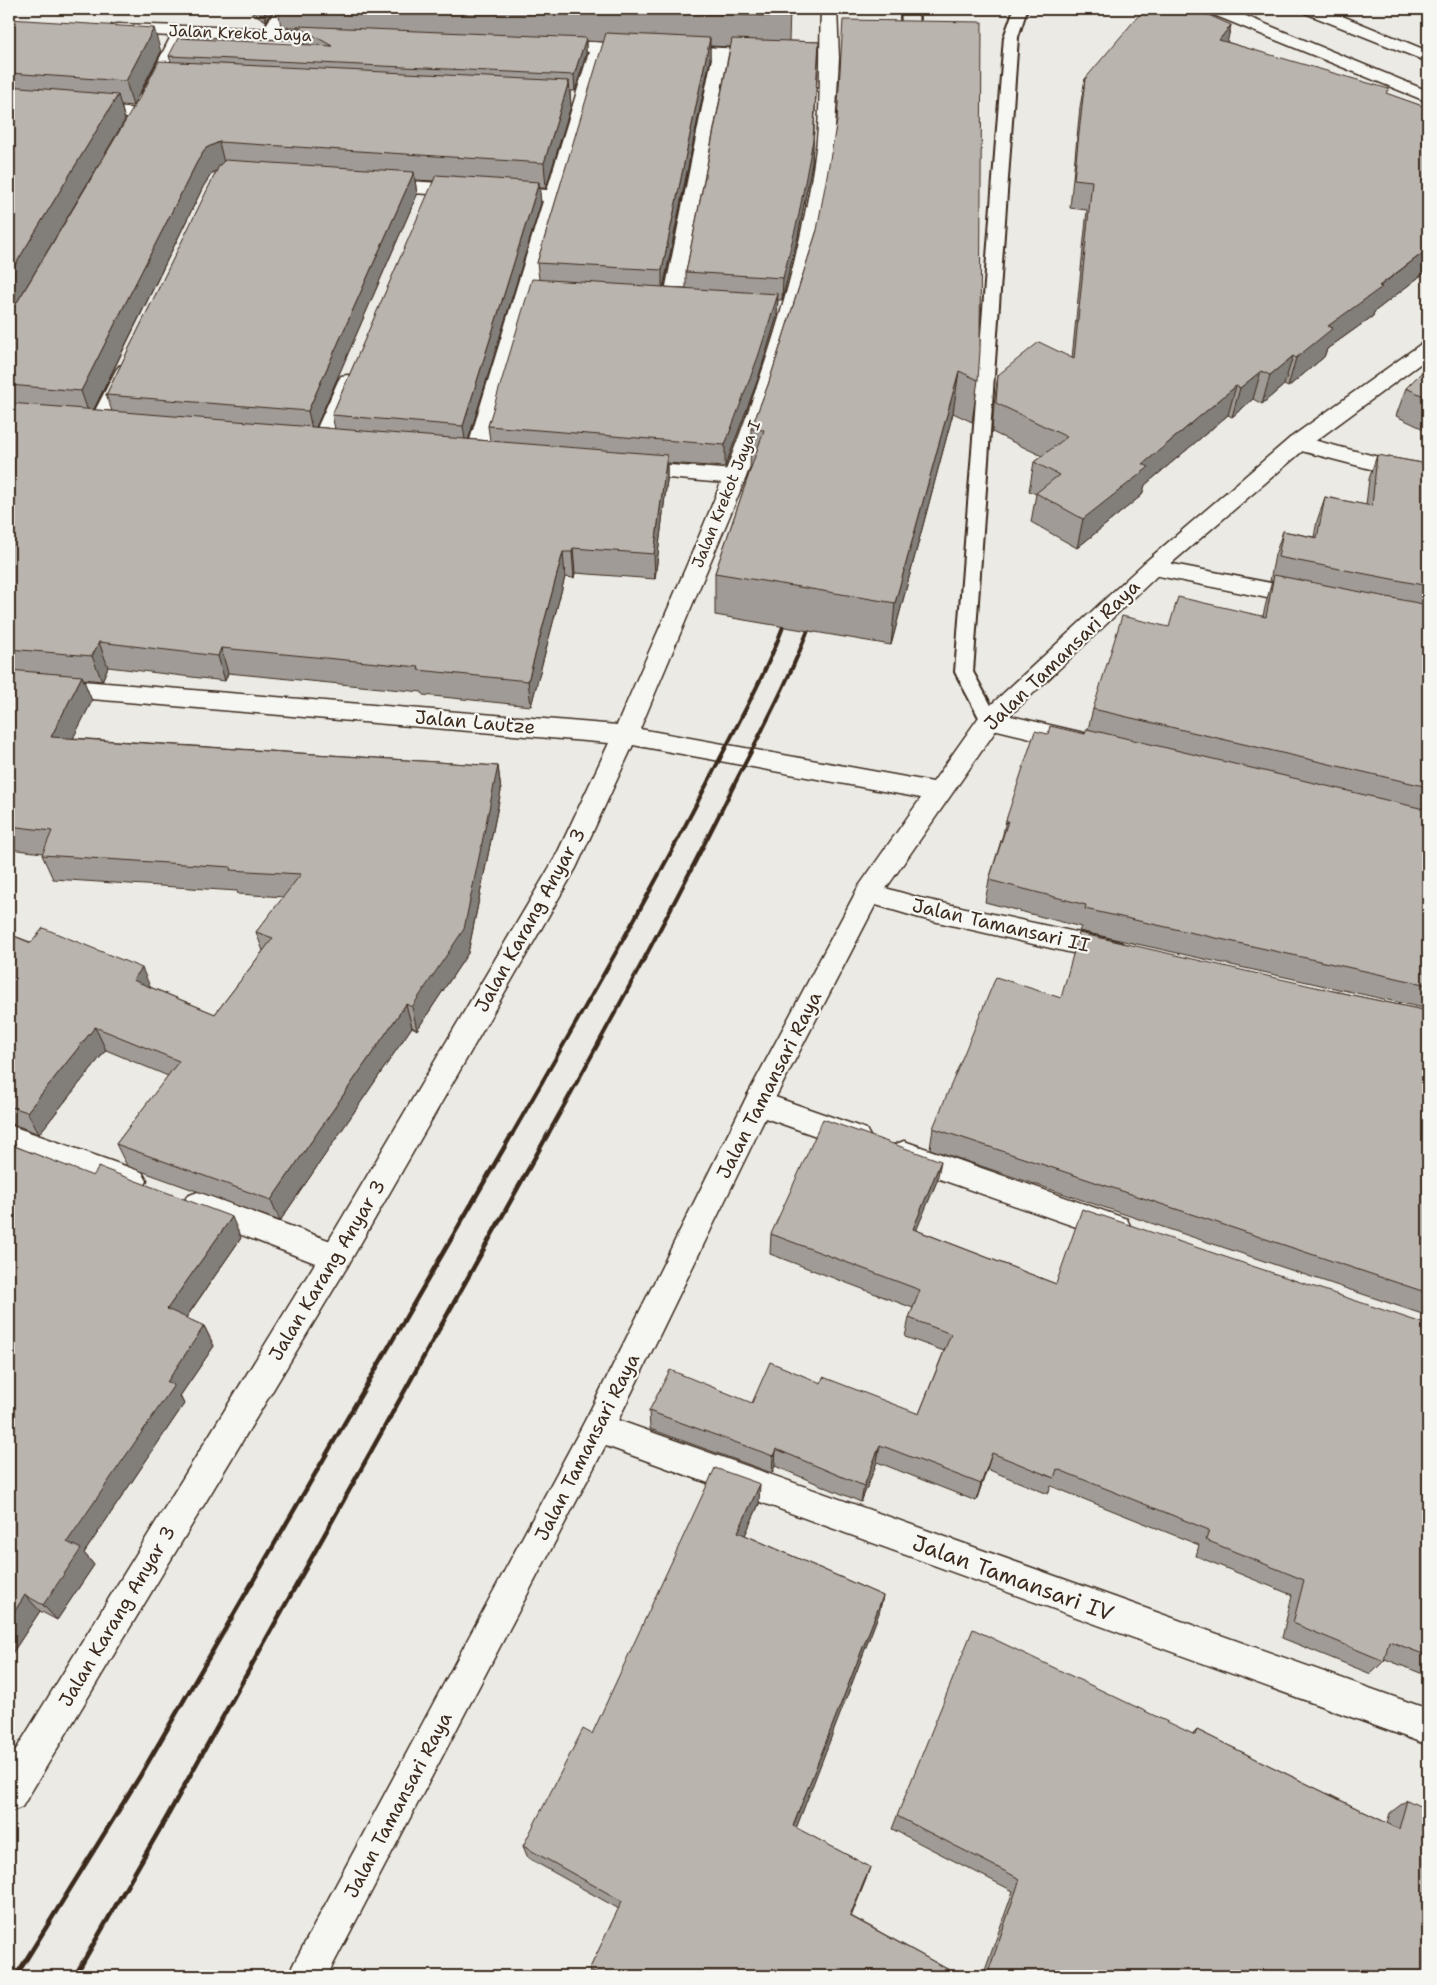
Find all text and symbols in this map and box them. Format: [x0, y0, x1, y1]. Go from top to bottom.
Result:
street label: Jalan Krekot Jaya [168, 20, 312, 46]
street label: Jalan Krekot Jaya I [687, 417, 765, 571]
street label: Jalan Tamansari Raya [979, 574, 1145, 736]
street label: Jalan Lautze [414, 704, 536, 740]
street label: Jalan Karang Anyar 3 [469, 823, 591, 1017]
street label: Jalan Tamansari II [910, 892, 1092, 958]
street label: Jalan Tamansari Raya [711, 987, 827, 1183]
street label: Jalan Karang Anyar 3 [263, 1175, 391, 1365]
street label: Jalan Tamansari Raya [529, 1349, 645, 1545]
street label: Jalan Karang Anyar 3 [53, 1521, 181, 1711]
street label: Jalan Tamansari IV [908, 1528, 1118, 1628]
street label: Jalan Tamansari Raya [338, 1708, 458, 1902]

